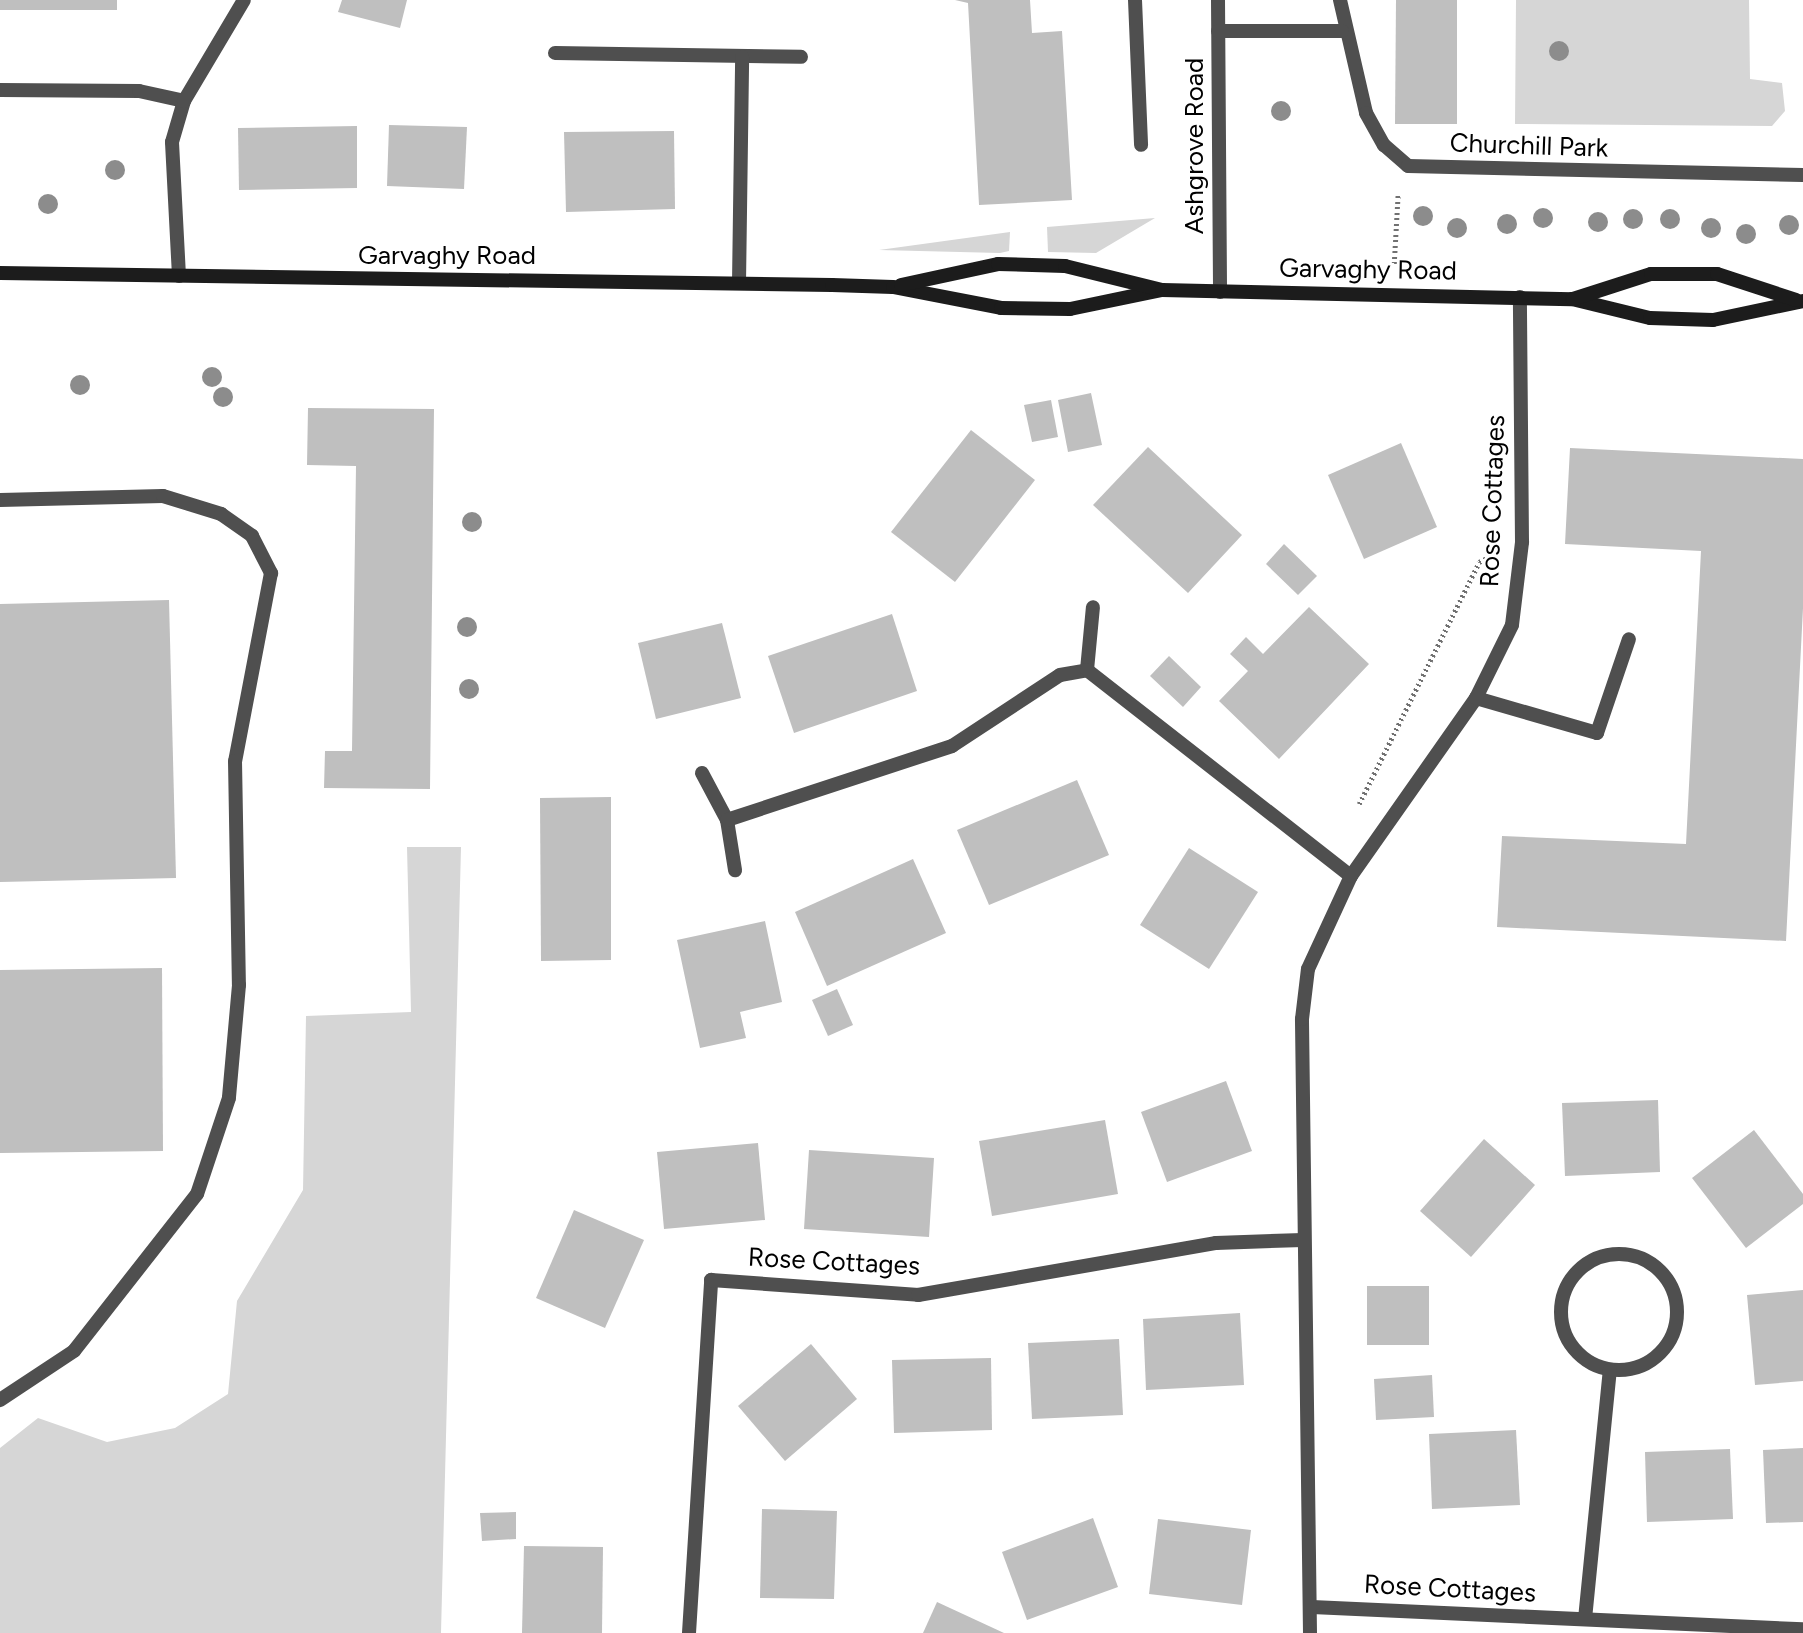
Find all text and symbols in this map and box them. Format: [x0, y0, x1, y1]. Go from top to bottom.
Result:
street label: Ashgrove Road [1179, 58, 1211, 234]
street label: Churchill Park [1449, 128, 1609, 164]
street label: Garvaghy Road [358, 240, 536, 272]
street label: Garvaghy Road [1279, 253, 1457, 287]
street label: Rose Cottages [1474, 414, 1512, 588]
street label: Rose Cottages [747, 1242, 921, 1282]
street label: Rose Cottages [1363, 1569, 1537, 1609]

